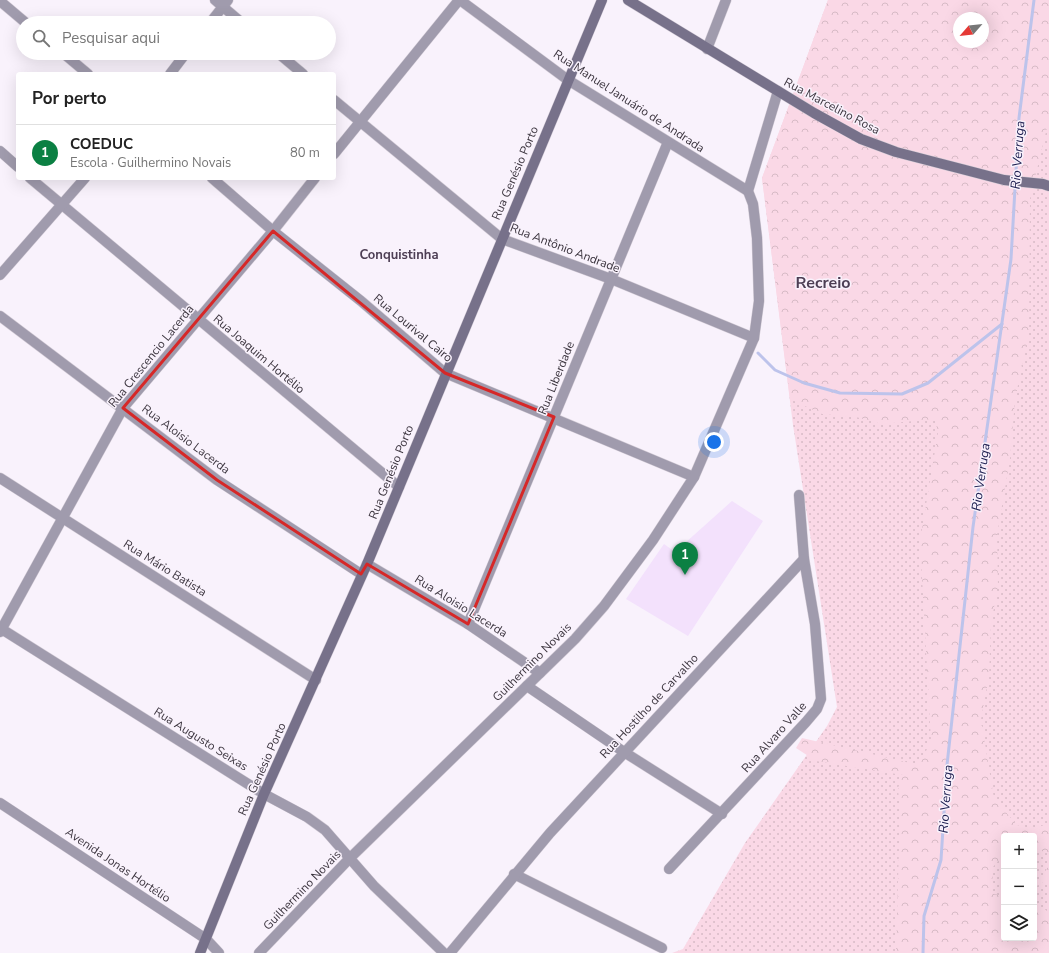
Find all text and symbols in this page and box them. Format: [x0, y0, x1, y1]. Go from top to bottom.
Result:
north arrow [953, 12, 989, 48]
search box [16, 16, 336, 60]
icon: search [30, 27, 52, 49]
text: Pesquisar aqui [62, 28, 160, 48]
street label: Rua Manuel Januário de Andrada [550, 46, 708, 156]
street label: Rua Marcelino Rosa [781, 74, 883, 138]
text: Por perto [32, 87, 107, 110]
water label: Rio Verruga [1007, 120, 1029, 190]
street label: Rua Genésio Porto [488, 123, 542, 222]
text: COEDUC [70, 134, 133, 154]
text: 1 [41, 144, 49, 162]
text: 80 m [290, 144, 320, 162]
text: Escola · Guilhermino Novais [70, 154, 231, 172]
street label: Rua Antônio Andrade [508, 220, 622, 276]
district label: Conquistinha [359, 246, 439, 264]
district label: Recreio [795, 272, 851, 294]
street label: Rua Lourival Cairo [370, 290, 456, 366]
street label: Rua Crescencio Lacerda [105, 301, 197, 411]
street label: Rua Joaquim Hortélio [210, 311, 308, 397]
street label: Rua Liberdade [534, 339, 578, 417]
street label: Rua Aloisio Lacerda [139, 401, 233, 477]
street label: Rua Genésio Porto [365, 422, 417, 521]
your location [704, 432, 724, 452]
water label: Rio Verruga [967, 442, 995, 512]
street label: Rua Mário Batista [120, 536, 210, 600]
pin: 1 [672, 542, 698, 575]
street label: Rua Aloisio Lacerda [412, 571, 510, 641]
street label: Guilhermino Novais [489, 619, 575, 705]
street label: Rua Hostilho de Carvalho [596, 650, 702, 762]
street label: Rua Alvaro Valle [738, 698, 810, 776]
street label: Rua Augusto Seixas [151, 704, 251, 775]
street label: Rua Genésio Porto [234, 720, 290, 818]
water label: Rio Verruga [935, 764, 957, 834]
street label: Avenida Jonas Hortélio [62, 824, 174, 906]
map controls [1001, 833, 1037, 941]
button: + [1001, 833, 1037, 869]
street label: Guilhermino Novais [260, 846, 344, 933]
button: − [1001, 869, 1037, 905]
button: layers [1001, 905, 1037, 941]

